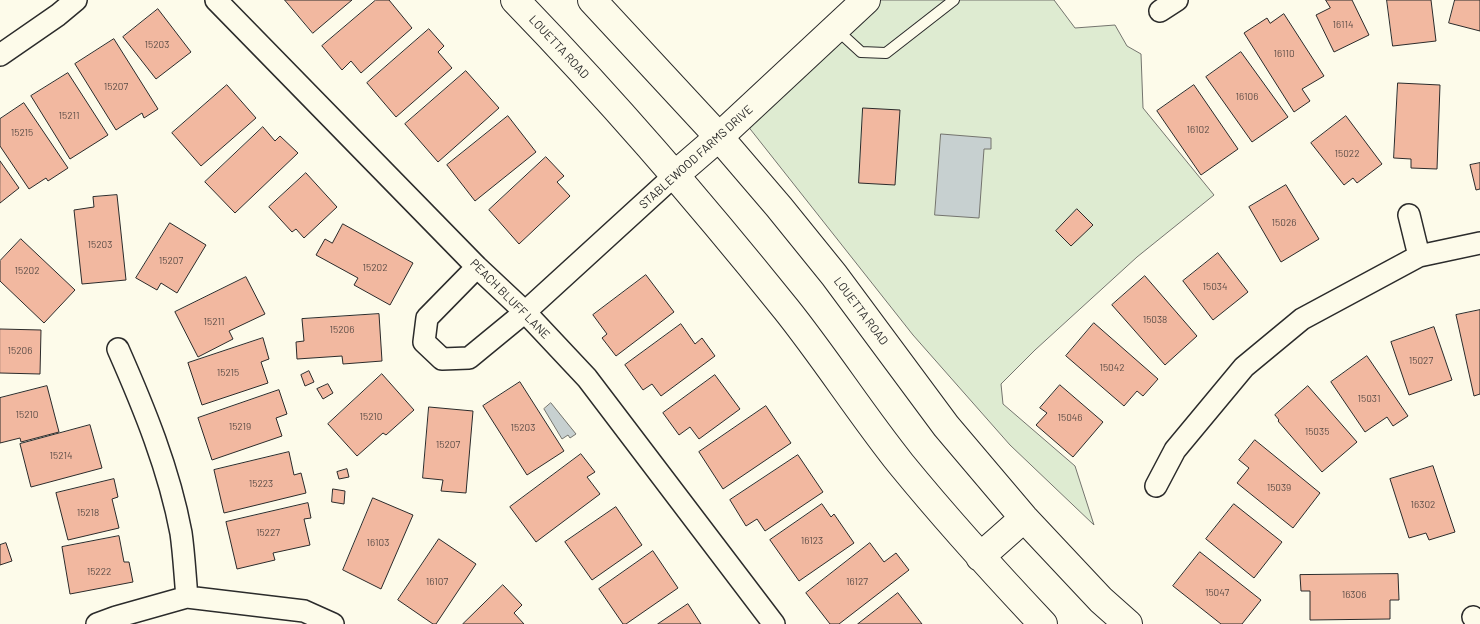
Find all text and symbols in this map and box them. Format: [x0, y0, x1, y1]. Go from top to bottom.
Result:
street label: LOUETTA ROAD [526, 12, 592, 82]
house number: 16114 [1332, 19, 1354, 31]
house number: 15203 [145, 39, 169, 51]
house number: 16110 [1273, 48, 1295, 60]
house number: 15207 [104, 81, 128, 93]
house number: 16106 [1236, 91, 1258, 103]
street label: STABLEWOOD FARMS DRIVE [636, 102, 756, 212]
house number: 15211 [59, 110, 79, 122]
house number: 16102 [1187, 124, 1209, 136]
house number: 15215 [11, 127, 33, 139]
house number: 15022 [1334, 148, 1360, 160]
house number: 15026 [1272, 217, 1296, 229]
house number: 15203 [88, 239, 112, 251]
house number: 15207 [159, 255, 183, 267]
street label: PEACH BLUFF LANE [467, 256, 553, 342]
house number: 15202 [362, 262, 388, 274]
house number: 15202 [14, 265, 40, 277]
street label: LOUETTA ROAD [831, 274, 891, 348]
house number: 15034 [1203, 281, 1227, 293]
house number: 15038 [1143, 314, 1167, 326]
house number: 15211 [204, 316, 224, 328]
house number: 15206 [330, 324, 354, 336]
house number: 15206 [8, 345, 32, 357]
house number: 15027 [1409, 355, 1433, 367]
house number: 15042 [1099, 362, 1125, 374]
house number: 15215 [217, 367, 239, 379]
house number: 15031 [1358, 393, 1380, 405]
house number: 15210 [15, 409, 39, 421]
house number: 15210 [359, 411, 383, 423]
house number: 15046 [1058, 412, 1082, 424]
house number: 15219 [229, 421, 251, 433]
house number: 15203 [511, 422, 535, 434]
house number: 15035 [1305, 426, 1329, 438]
house number: 15207 [436, 439, 460, 451]
house number: 15214 [50, 450, 72, 462]
house number: 15223 [249, 478, 273, 490]
house number: 15039 [1267, 482, 1291, 494]
house number: 16302 [1411, 499, 1435, 511]
house number: 15218 [77, 507, 99, 519]
house number: 15227 [256, 527, 280, 539]
house number: 16123 [801, 535, 823, 547]
house number: 16103 [367, 537, 389, 549]
house number: 15222 [87, 566, 111, 578]
house number: 16107 [426, 576, 448, 588]
house number: 16127 [846, 576, 868, 588]
house number: 15047 [1205, 587, 1229, 599]
house number: 16306 [1342, 589, 1366, 601]

